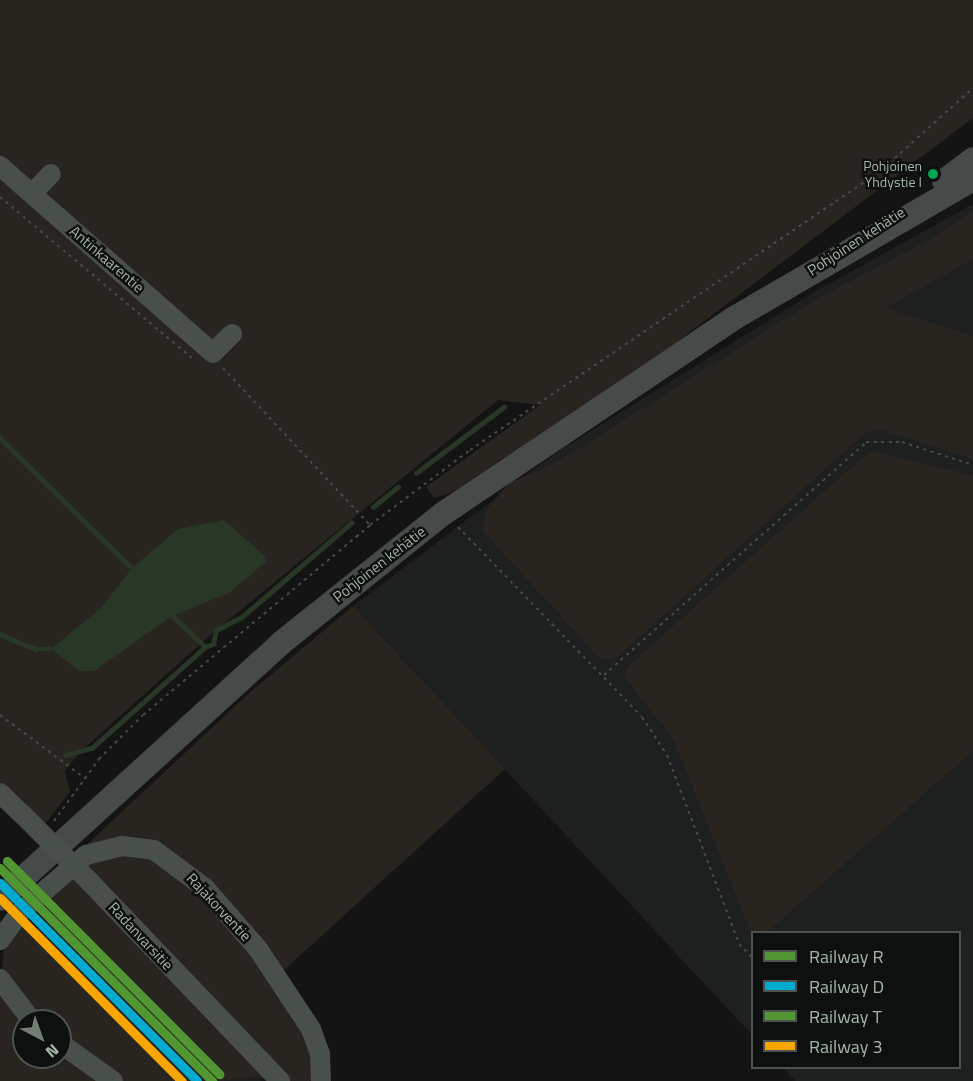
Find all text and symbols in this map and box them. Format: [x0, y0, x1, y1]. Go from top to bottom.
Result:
place label: Pohjoinen Yhdystie I [863, 158, 922, 190]
marker: Pohjoinen Yhdystie I [927, 168, 939, 180]
street label: Pohjoinen kehätie [804, 203, 908, 279]
street label: Antinkaarentie [66, 222, 148, 296]
street label: Pohjoinen kehätie [329, 522, 429, 606]
street label: Rajakorventie [183, 869, 255, 945]
street label: Radanvarsitie [105, 898, 177, 974]
legend [751, 931, 961, 1069]
text: Railway R [809, 943, 884, 970]
text: Railway D [809, 973, 884, 1000]
text: Railway T [809, 1003, 882, 1030]
north arrow [12, 1009, 72, 1069]
text: Railway 3 [809, 1033, 883, 1060]
text: N [40, 1038, 65, 1064]

